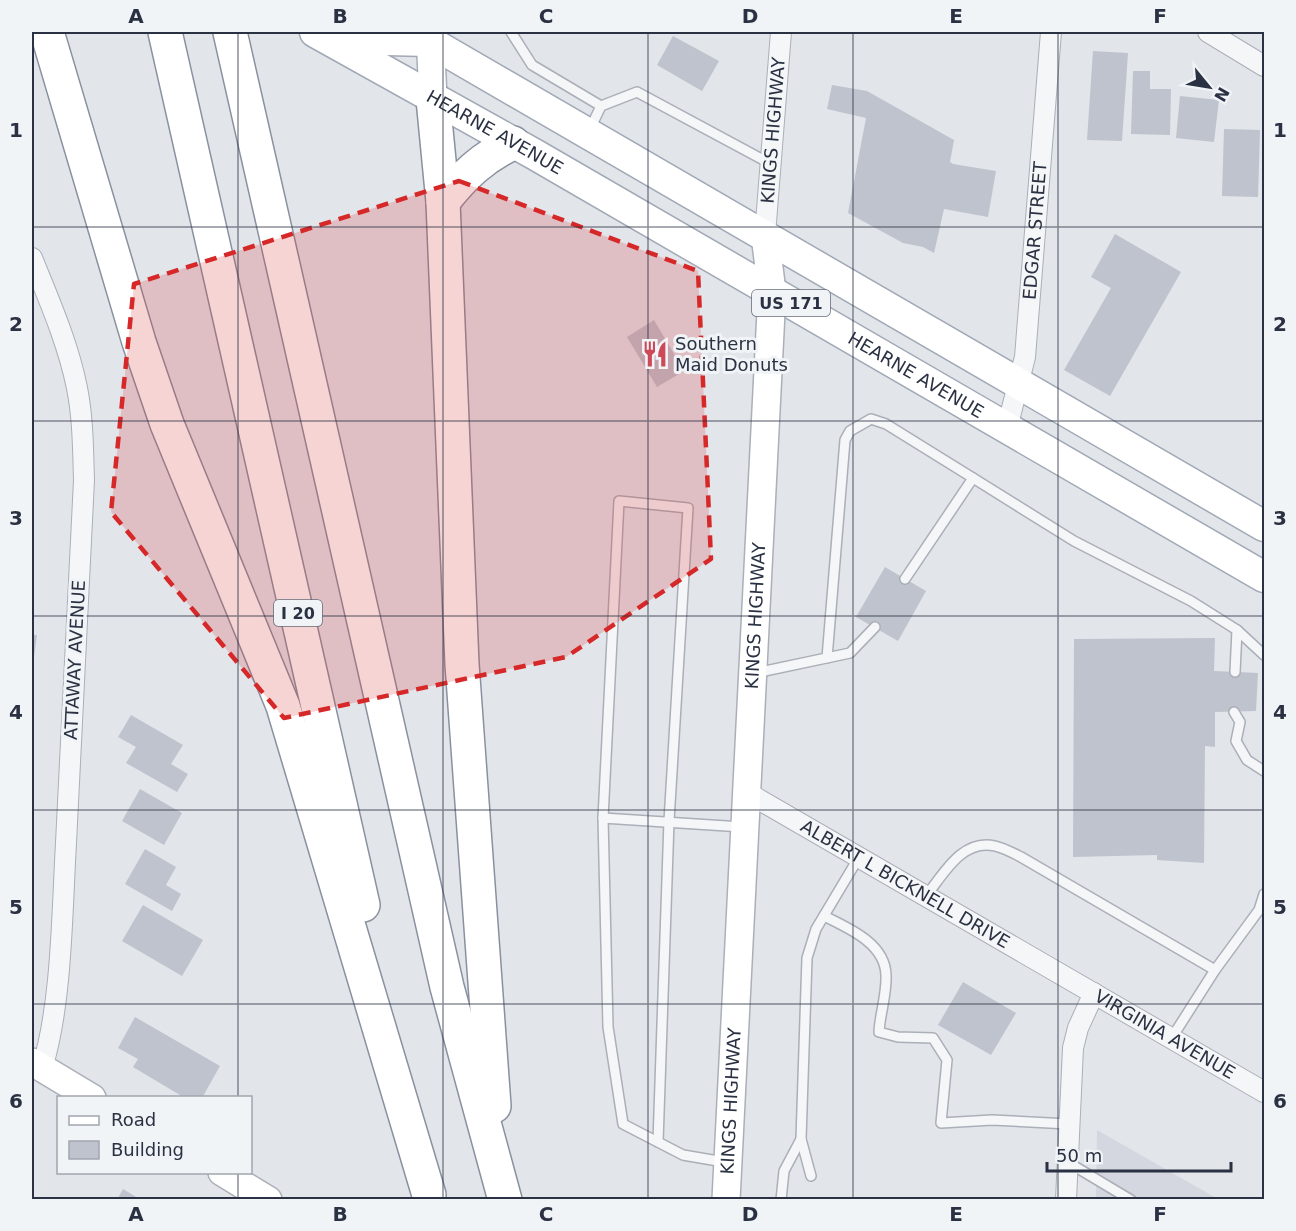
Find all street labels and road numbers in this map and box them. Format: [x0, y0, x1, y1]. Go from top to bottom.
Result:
street label: KINGS HIGHWAY [757, 55, 789, 204]
street label: HEARNE AVENUE [423, 85, 567, 179]
street label: EDGAR STREET [1019, 160, 1051, 300]
road number: US 171 [752, 290, 830, 316]
street label: HEARNE AVENUE [845, 327, 988, 422]
street label: KINGS HIGHWAY [741, 541, 769, 690]
street label: ATTAWAY AVENUE [60, 580, 89, 740]
road number: I 20 [274, 600, 322, 626]
street label: ALBERT L BICKNELL DRIVE [797, 815, 1014, 952]
street label: VIRGINIA AVENUE [1091, 985, 1239, 1083]
street label: KINGS HIGHWAY [716, 1026, 745, 1175]

